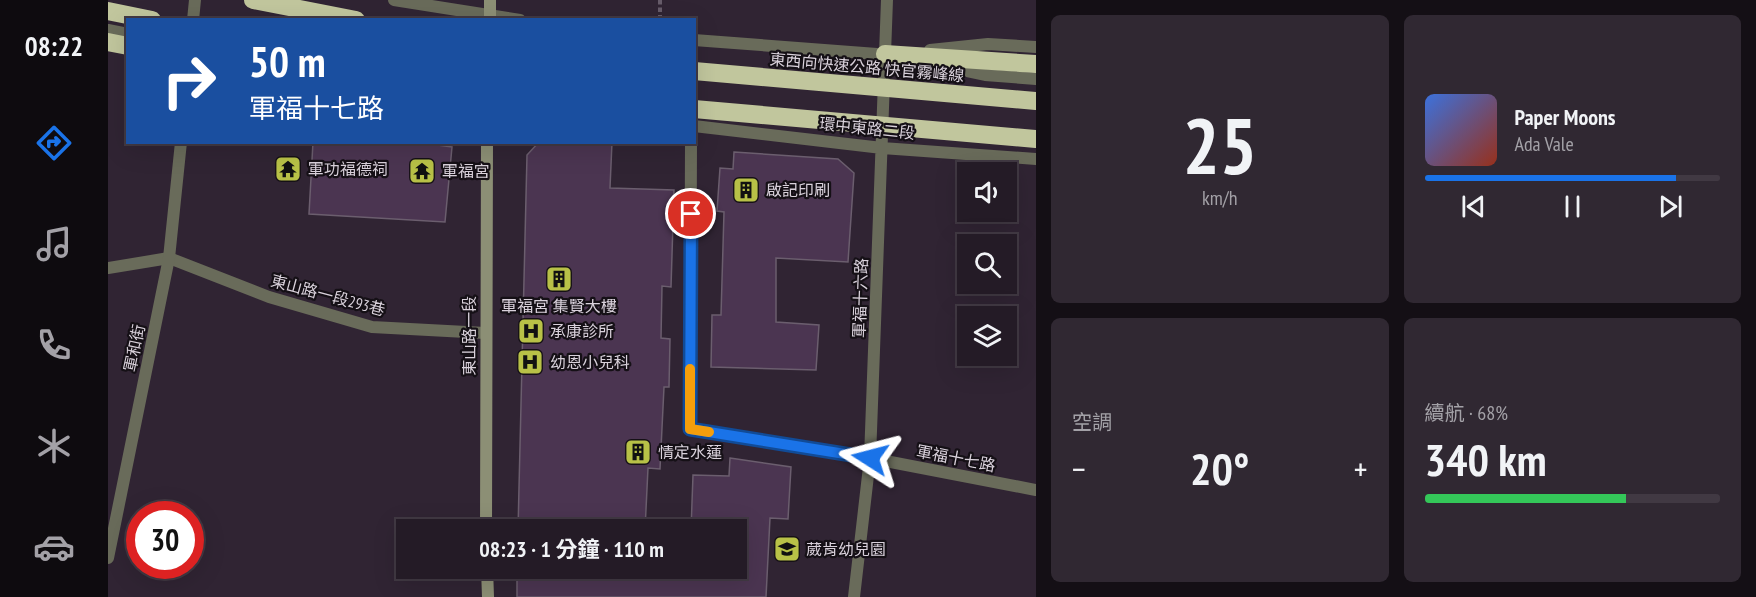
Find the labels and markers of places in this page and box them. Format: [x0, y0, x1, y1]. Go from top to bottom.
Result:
temple icon: 軍功福德祠 [273, 154, 303, 184]
temple icon: 軍福宮 [407, 156, 437, 186]
place label: 軍功福德祠 [308, 159, 388, 179]
place label: 軍福宮 [442, 161, 490, 181]
building icon: 啟記印刷 [731, 175, 761, 205]
place label: 啟記印刷 [766, 180, 830, 200]
pin [665, 188, 716, 239]
building icon: 軍福宮 集賢大樓 [544, 264, 574, 294]
place label: 軍福宮 集賢大樓 [501, 296, 617, 316]
hospital icon: 承康診所 [516, 316, 546, 346]
place label: 承康診所 [550, 321, 614, 341]
hospital icon: 幼恩小兒科 [515, 347, 545, 377]
place label: 幼恩小兒科 [550, 352, 630, 372]
building icon: 情定水蓮 [623, 437, 653, 467]
place label: 情定水蓮 [658, 442, 722, 462]
school or university icon: 葳肯幼兒園 [772, 534, 802, 564]
place label: 葳肯幼兒園 [806, 539, 886, 559]

